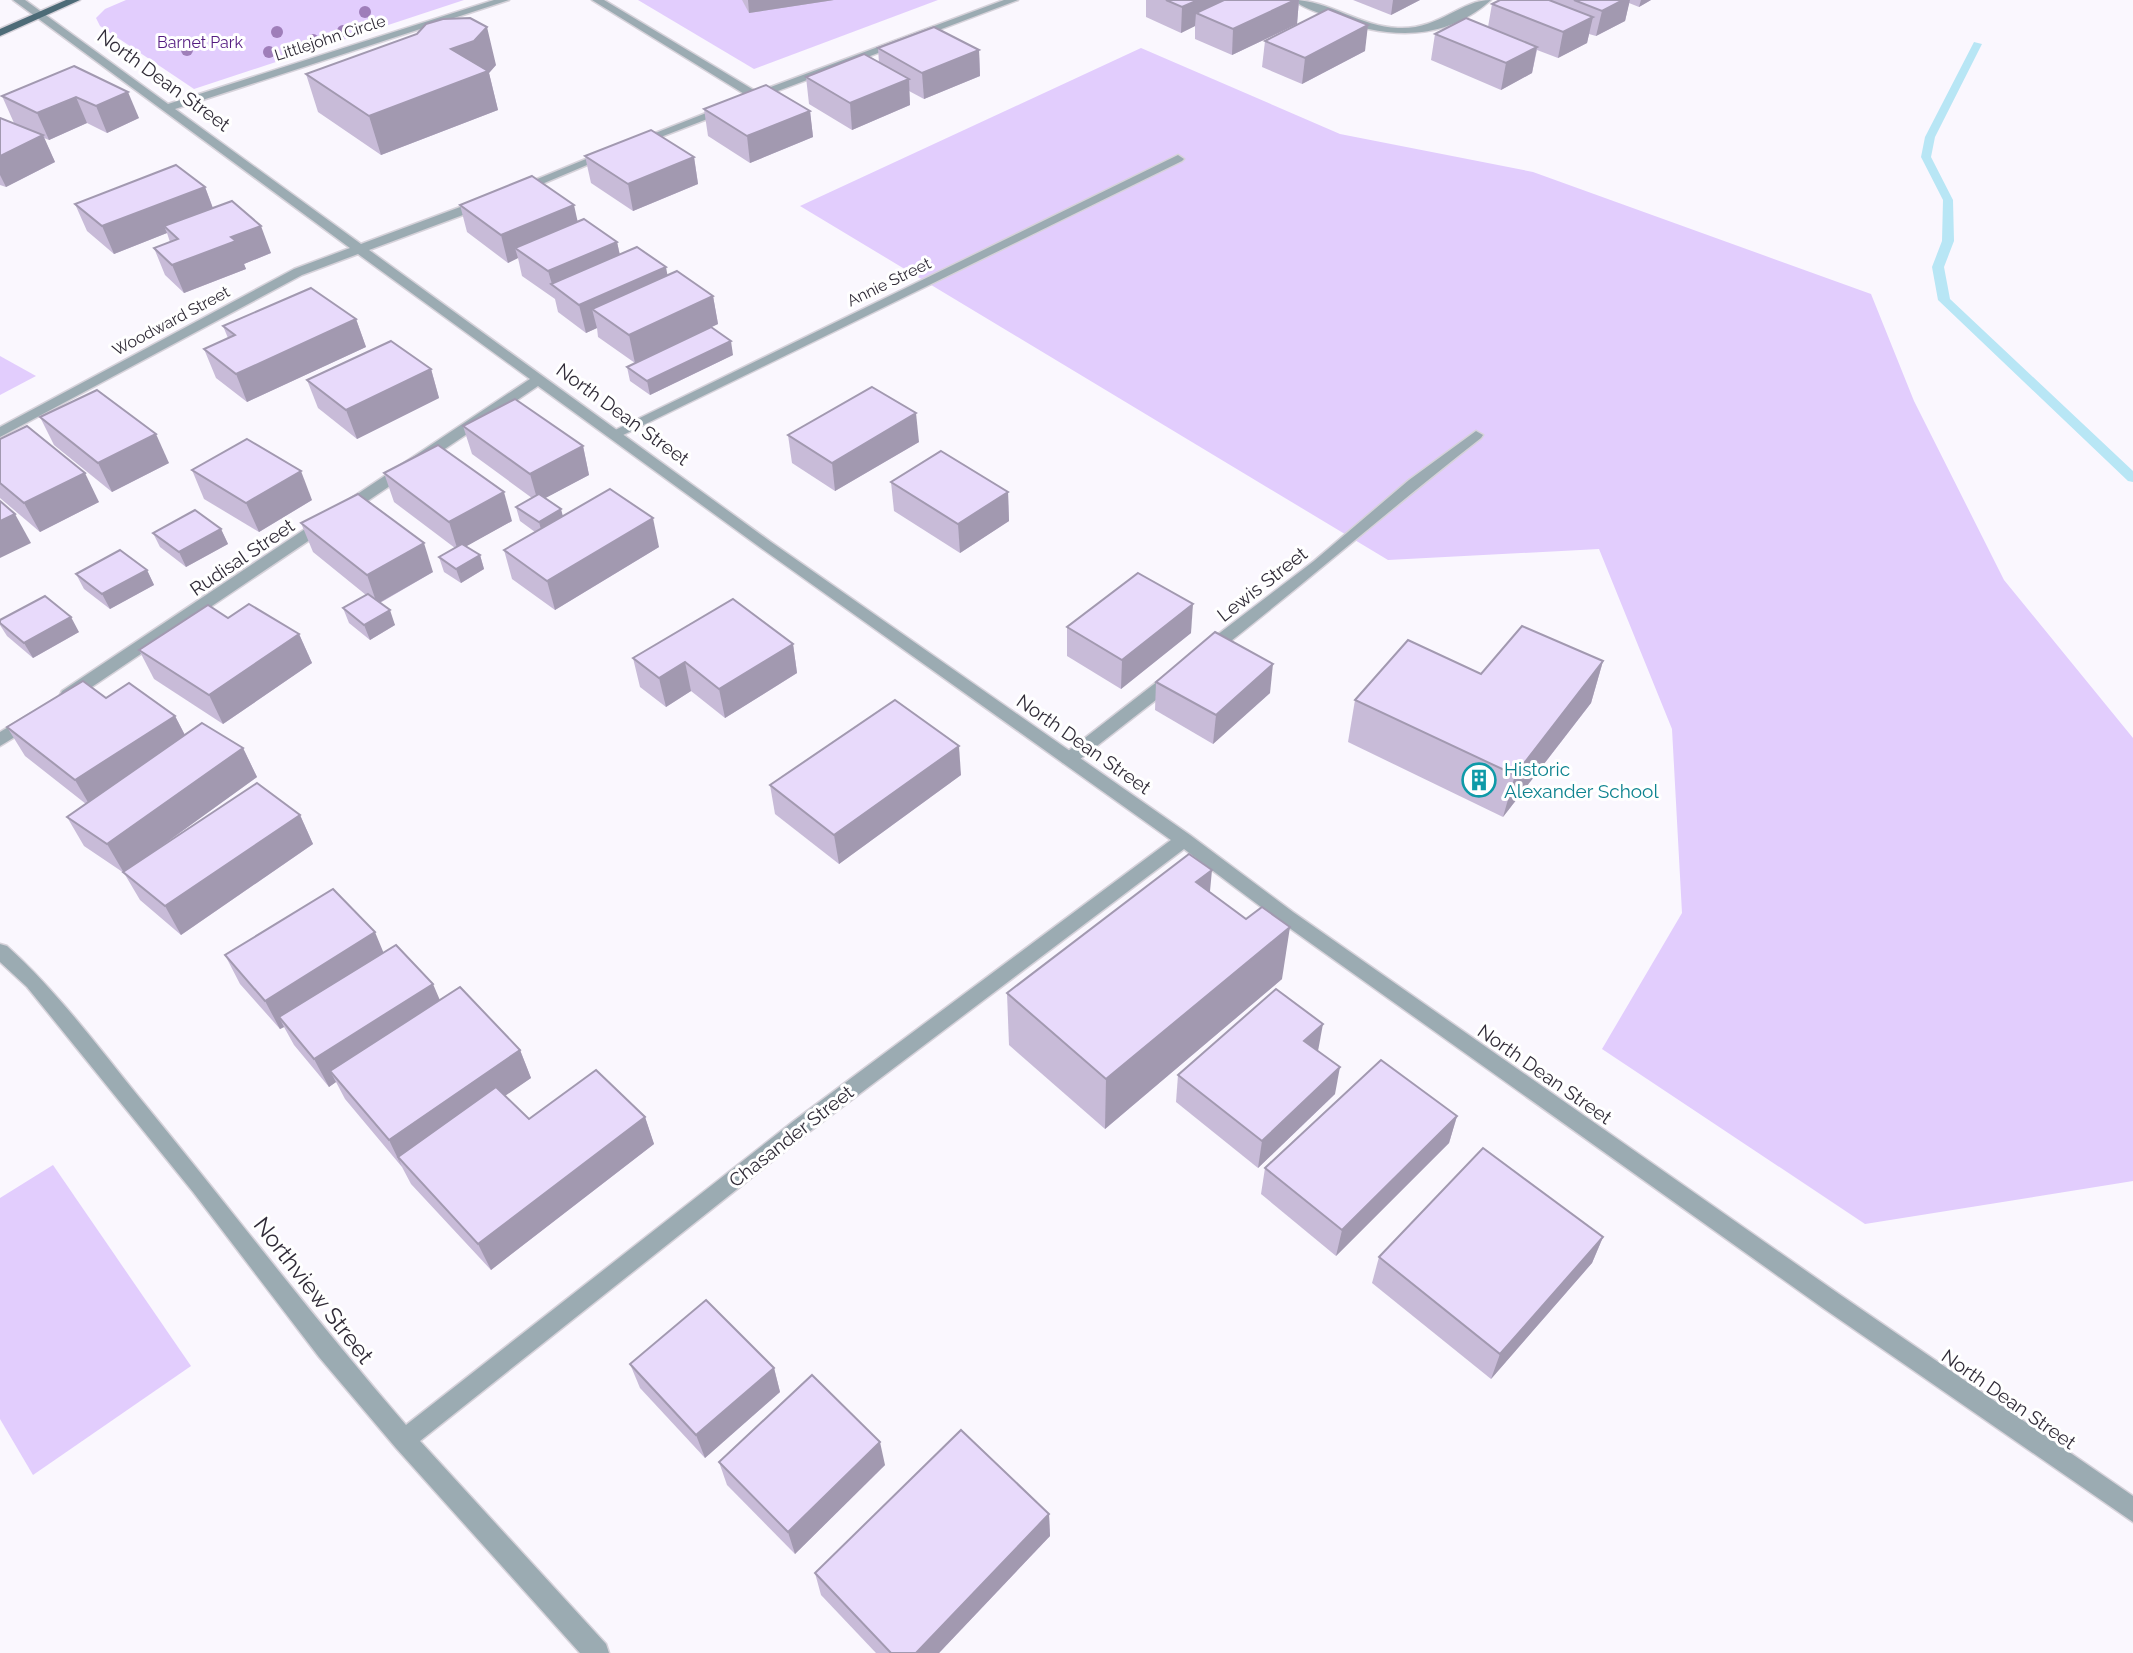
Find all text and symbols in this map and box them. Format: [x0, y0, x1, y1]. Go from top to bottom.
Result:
street label: Littlejohn Circle [272, 11, 388, 65]
street label: North Dean Street [93, 25, 235, 136]
park label: Barnet Park [157, 33, 243, 52]
street label: Annie Street [844, 253, 935, 310]
street label: Woodward Street [109, 282, 233, 360]
street label: North Dean Street [552, 359, 694, 470]
street label: Rudisal Street [186, 514, 299, 600]
street label: Lewis Street [1213, 542, 1312, 626]
street label: North Dean Street [1013, 690, 1156, 799]
place label: Historic Alexander School [1504, 758, 1659, 802]
building icon: Historic Alexander School [1460, 761, 1498, 799]
street label: North Dean Street [1474, 1020, 1617, 1129]
street label: Chasander Street [724, 1080, 858, 1191]
street label: Northview Street [248, 1211, 380, 1369]
street label: North Dean Street [1938, 1345, 2081, 1454]

